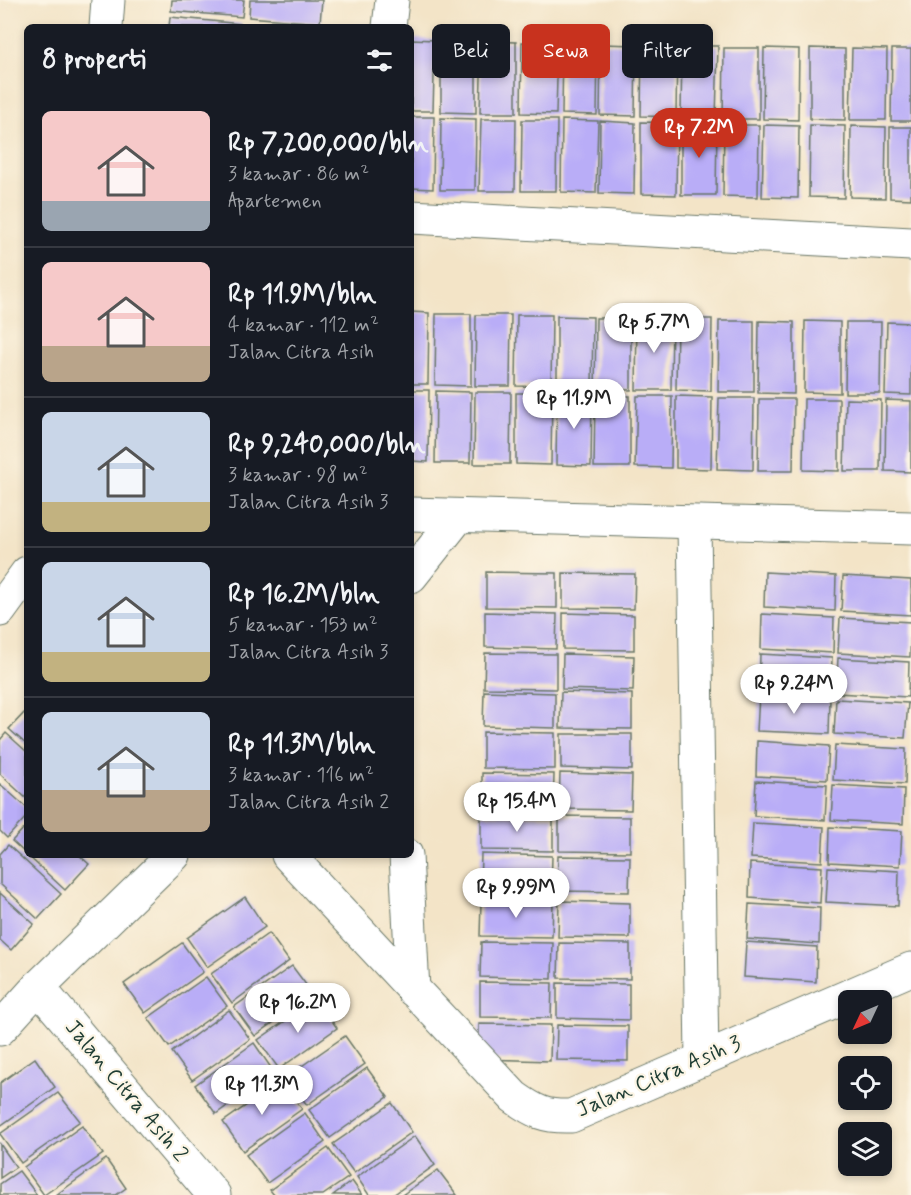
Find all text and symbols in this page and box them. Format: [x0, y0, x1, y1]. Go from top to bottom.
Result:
chip: Beli [432, 24, 510, 78]
chip: Sewa [522, 24, 610, 78]
chip: Filter [622, 24, 713, 78]
text: 8 properti [42, 43, 146, 77]
icon: filters [363, 44, 396, 77]
pin: Rp 7.2M [644, 108, 754, 159]
text: Rp 7.2M [664, 114, 734, 141]
text: Rp 7,200,000/bln [228, 127, 428, 161]
icon: home [90, 135, 162, 207]
text: 3 kamar · 86 m² [228, 161, 369, 188]
text: Apartemen [228, 188, 321, 215]
text: Rp 11.9M/bln [228, 278, 376, 312]
icon: home [90, 286, 162, 358]
pin: Rp 5.7M [599, 303, 709, 354]
text: Rp 5.7M [618, 309, 690, 336]
text: 4 kamar · 112 m² [228, 312, 379, 339]
text: Jalan Citra Asih [228, 339, 374, 366]
pin: Rp 11.9M [512, 379, 636, 430]
text: Rp 11.9M [537, 385, 611, 412]
text: Rp 9,240,000/bln [228, 428, 425, 462]
icon: home [90, 436, 162, 508]
text: 3 kamar · 98 m² [228, 462, 368, 489]
text: Jalan Citra Asih 3 [228, 489, 388, 516]
text: Rp 16.2M/bln [228, 578, 379, 612]
icon: home [90, 586, 162, 658]
text: 5 kamar · 153 m² [228, 612, 378, 639]
text: Jalan Citra Asih 3 [228, 639, 388, 666]
pin: Rp 9.24M [732, 664, 856, 715]
text: Rp 9.24M [754, 670, 834, 697]
text: Rp 11.3M/bln [228, 728, 375, 762]
icon: home [90, 736, 162, 808]
text: 3 kamar · 116 m² [228, 762, 374, 789]
pin: Rp 15.4M [455, 782, 579, 833]
text: Rp 15.4M [478, 788, 556, 815]
text: Jalan Citra Asih 2 [228, 789, 389, 816]
pin: Rp 9.99M [454, 868, 578, 919]
text: Rp 9.99M [476, 874, 556, 901]
pin: Rp 16.2M [236, 983, 360, 1034]
text: Rp 16.2M [259, 989, 337, 1016]
north arrow [838, 990, 892, 1044]
map controls [838, 990, 892, 1176]
street label: Jalan Citra Asih 2 [58, 1014, 194, 1168]
street label: Jalan Citra Asih 3 [572, 1030, 746, 1124]
button: locate [838, 1056, 892, 1110]
pin: Rp 11.3M [200, 1065, 324, 1116]
text: Rp 11.3M [225, 1071, 299, 1098]
button: layers [838, 1122, 892, 1176]

